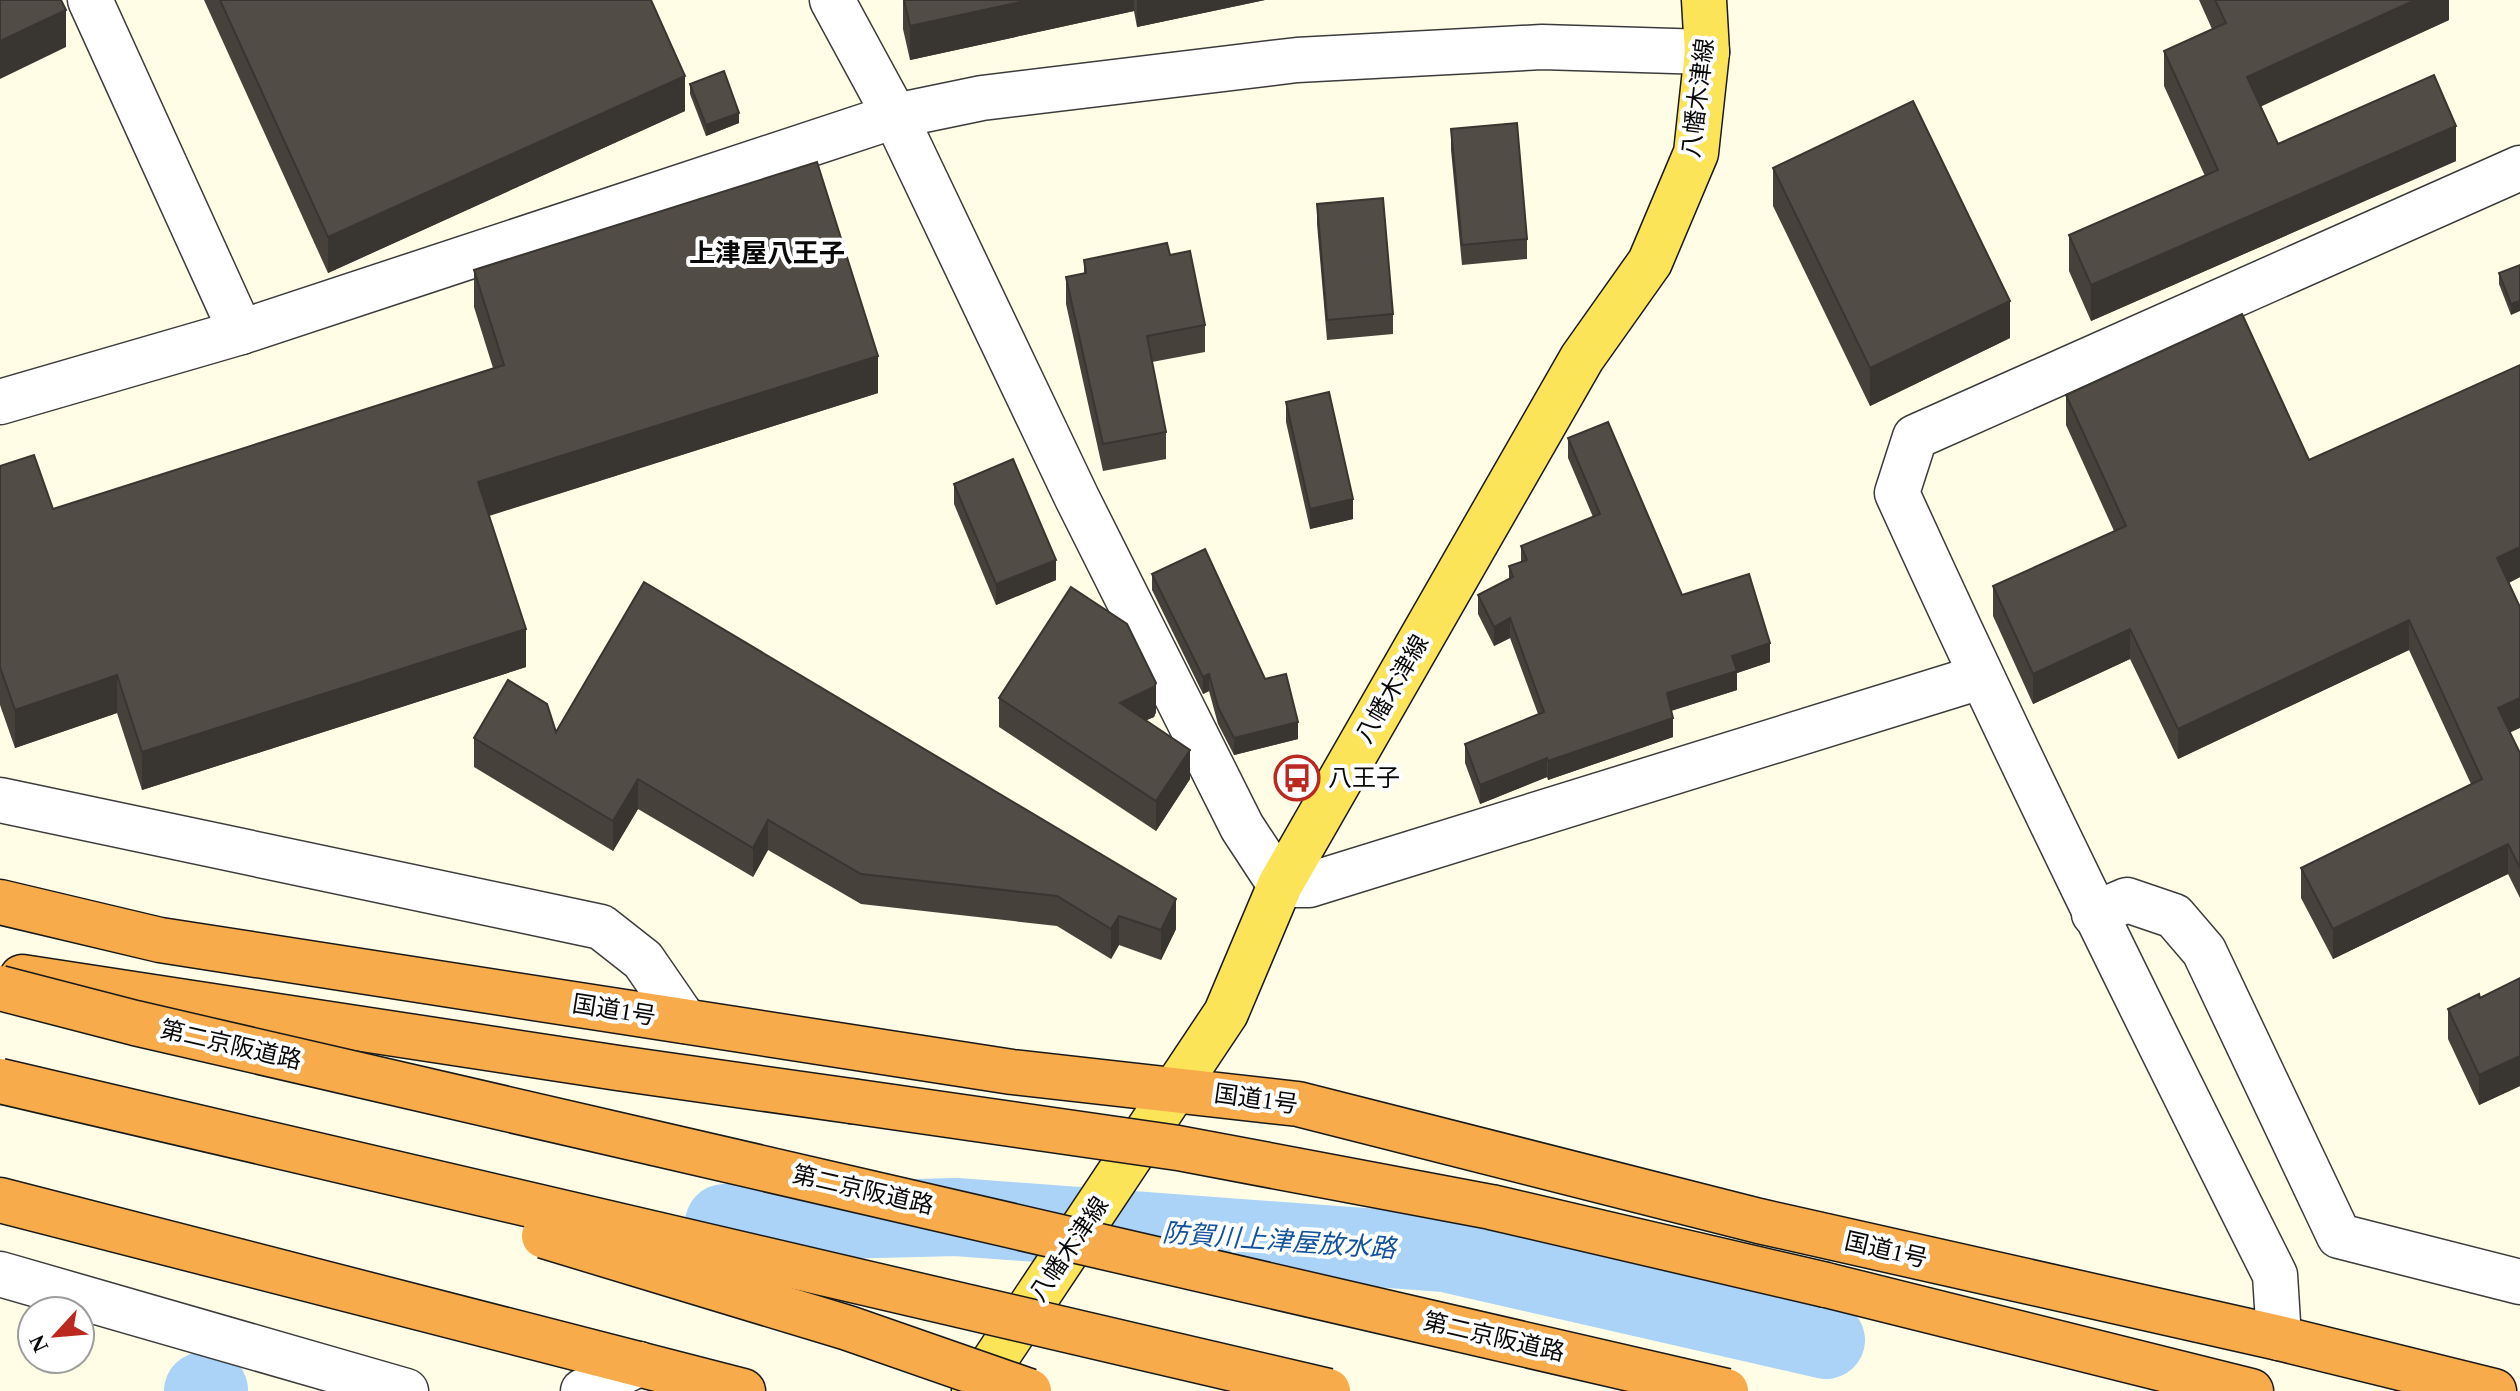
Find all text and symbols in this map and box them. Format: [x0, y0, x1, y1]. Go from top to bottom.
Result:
street label: 八幡木津線 [1678, 37, 1718, 159]
district label: 上津屋八王子 [689, 239, 845, 268]
street label: 八幡木津線 [1351, 631, 1433, 747]
bus stop icon: 八王子 [1273, 754, 1321, 802]
place label: 八王子 [1328, 765, 1400, 791]
street label: 国道1号 [570, 991, 658, 1029]
street label: 第二京阪道路 [158, 1016, 304, 1074]
street label: 国道1号 [1213, 1080, 1299, 1118]
street label: 第二京阪道路 [790, 1161, 936, 1219]
street label: 八幡木津線 [1025, 1192, 1113, 1306]
water label: 防賀川上津屋放水路 [1161, 1218, 1399, 1264]
street label: 国道1号 [1842, 1228, 1930, 1272]
north arrow [16, 1295, 96, 1375]
street label: 第二京阪道路 [1421, 1308, 1567, 1366]
text: N [24, 1331, 53, 1356]

